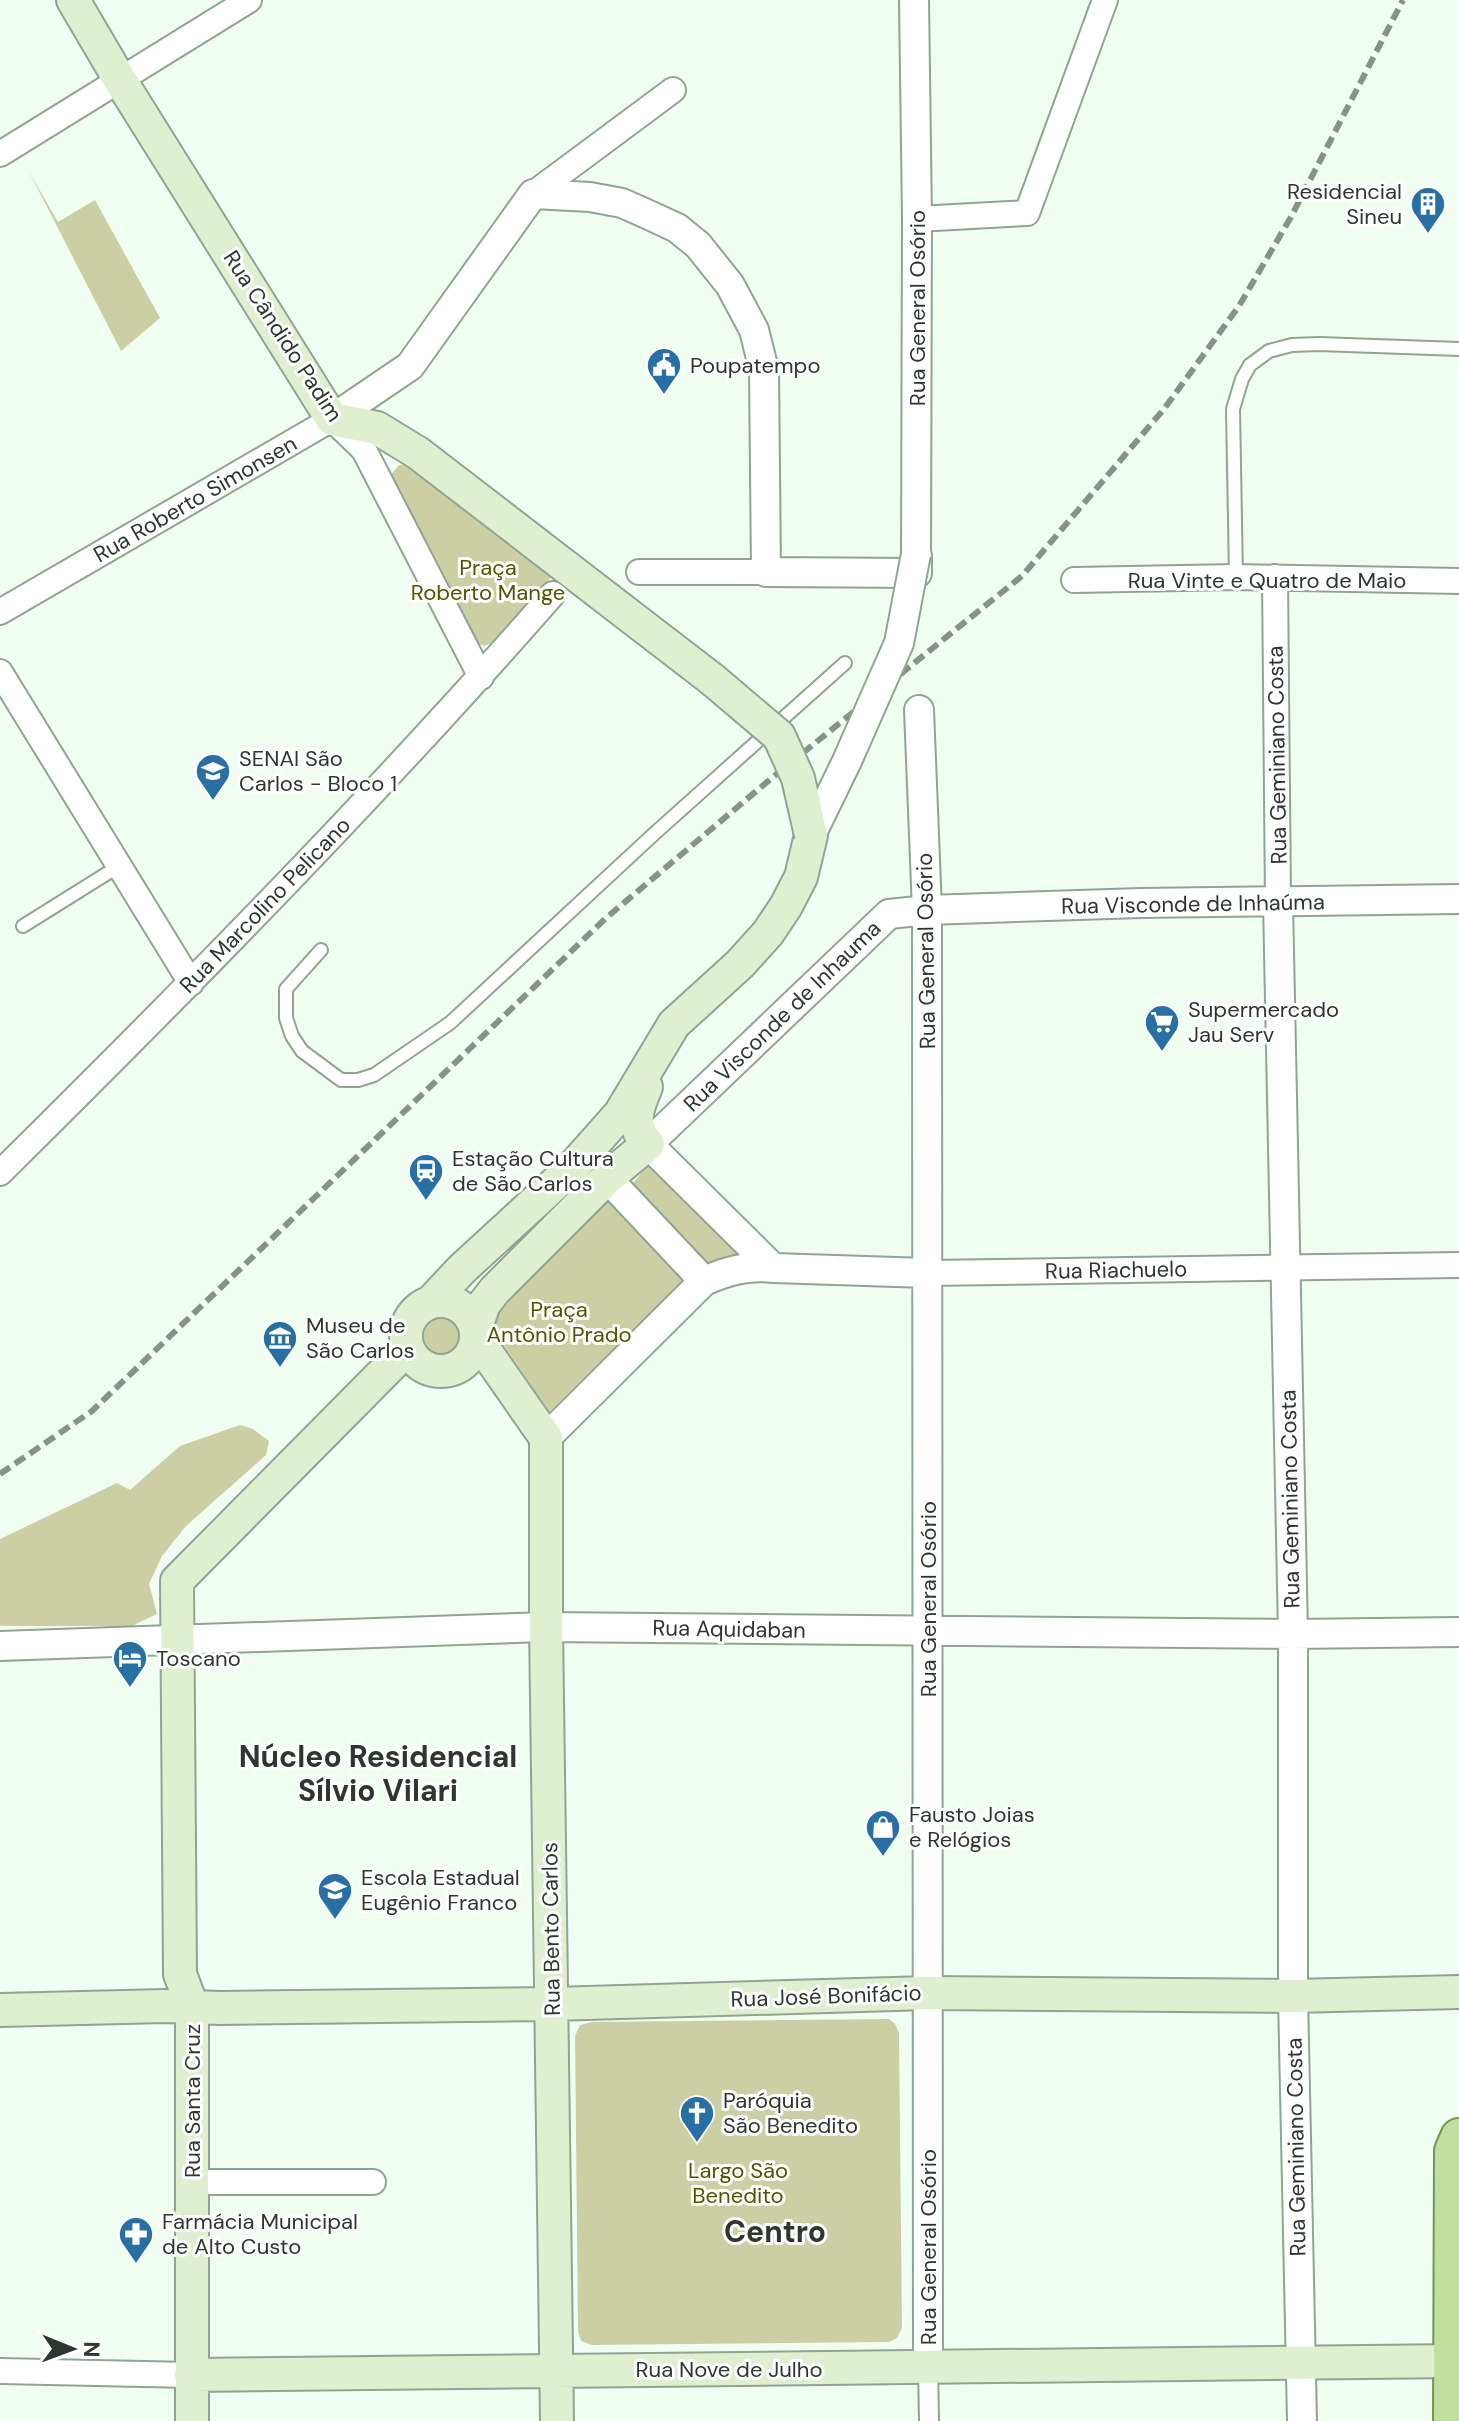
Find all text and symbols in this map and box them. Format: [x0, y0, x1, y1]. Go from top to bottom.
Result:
place label: Residencial Sineu [1287, 177, 1402, 231]
building icon: Residencial Sineu [1409, 185, 1447, 235]
street label: Rua General Osório [903, 210, 932, 406]
street label: Rua Cândido Padim [217, 245, 349, 427]
public building icon: Poupatempo [645, 346, 683, 396]
place label: Poupatempo [690, 351, 820, 380]
street label: Rua Roberto Simonsen [88, 429, 302, 569]
park label: Praça Roberto Mange [411, 553, 565, 607]
street label: Rua Vinte e Quatro de Maio [1128, 566, 1406, 595]
street label: Rua Geminiano Costa [1261, 645, 1293, 865]
place label: SENAI São Carlos - Bloco 1 [239, 744, 397, 798]
school or university icon: SENAI São Carlos - Bloco 1 [194, 752, 232, 802]
street label: Rua Marcolino Pelicano [173, 811, 357, 999]
street label: Rua General Osório [910, 853, 942, 1049]
street label: Rua Visconde de Inhaúma [1061, 887, 1325, 921]
street label: Rua Visconde de Inhauma [677, 914, 887, 1118]
place label: Supermercado Jau Serv [1188, 995, 1339, 1049]
supermarket icon: Supermercado Jau Serv [1143, 1003, 1181, 1053]
place label: Estação Cultura de São Carlos [452, 1144, 614, 1198]
station icon: Estação Cultura de São Carlos [407, 1152, 445, 1202]
street label: Rua Riachuelo [1045, 1254, 1187, 1286]
park label: Praça Antônio Prado [486, 1295, 632, 1349]
place label: Museu de São Carlos [306, 1311, 415, 1365]
museum icon: Museu de São Carlos [261, 1319, 299, 1369]
street label: Rua Geminiano Costa [1274, 1389, 1306, 1609]
street label: Rua General Osório [914, 1501, 943, 1697]
street label: Rua Aquidaban [652, 1613, 806, 1645]
hotel icon: Toscano [111, 1639, 149, 1689]
place label: Toscano [156, 1644, 241, 1673]
district label: Núcleo Residencial Sílvio Vilari [239, 1737, 517, 1810]
place label: Fausto Joias e Relógios [909, 1800, 1035, 1854]
shop icon: Fausto Joias e Relógios [864, 1808, 902, 1858]
street label: Rua Bento Carlos [535, 1842, 567, 2016]
place label: Escola Estadual Eugênio Franco [361, 1863, 520, 1917]
school or university icon: Escola Estadual Eugênio Franco [316, 1871, 354, 1921]
street label: Rua José Bonifácio [730, 1978, 922, 2014]
street label: Rua Santa Cruz [178, 2024, 207, 2178]
street label: Rua Geminiano Costa [1280, 2037, 1312, 2257]
place label: Paróquia São Benedito [723, 2086, 858, 2140]
church icon: Paróquia São Benedito [678, 2094, 716, 2144]
street label: Rua General Osório [914, 2149, 943, 2345]
park label: Largo São Benedito [688, 2156, 788, 2210]
place label: Farmácia Municipal de Alto Custo [162, 2207, 358, 2261]
district label: Centro [724, 2212, 826, 2251]
pharmacy icon: Farmácia Municipal de Alto Custo [117, 2215, 155, 2265]
north arrow [32, 2309, 112, 2389]
text: N [77, 2341, 106, 2358]
street label: Rua Nove de Julho [636, 2355, 822, 2384]

